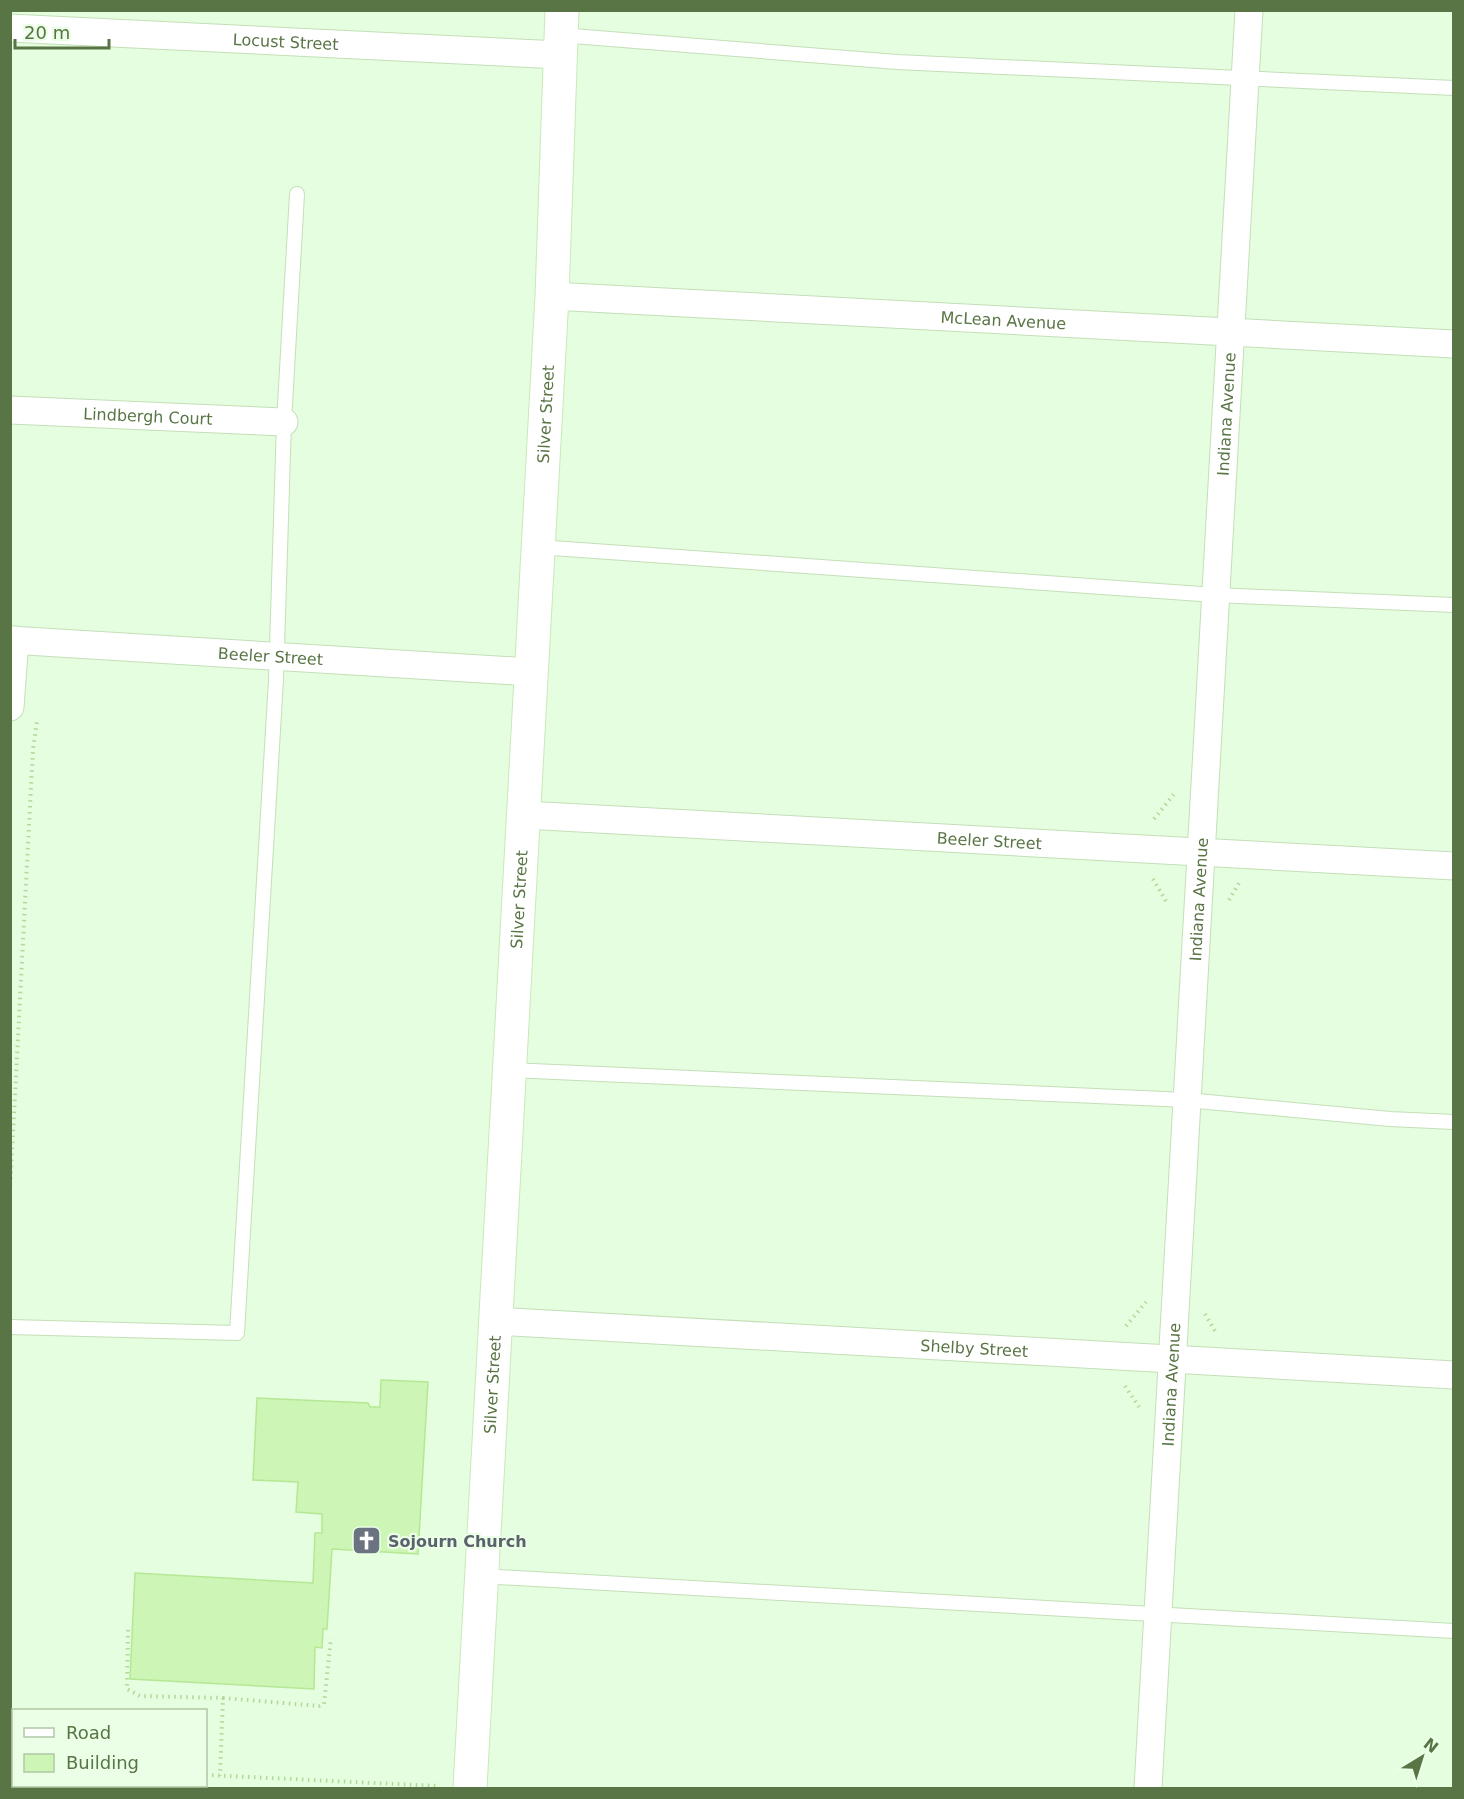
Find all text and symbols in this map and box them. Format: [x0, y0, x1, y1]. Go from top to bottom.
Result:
scale bar [15, 12, 110, 50]
text: 20 m [24, 22, 70, 43]
street label: Locust Street [232, 29, 339, 54]
street label: McLean Avenue [940, 307, 1067, 333]
street label: Indiana Avenue [1213, 352, 1239, 477]
street label: Silver Street [533, 364, 558, 464]
street label: Lindbergh Court [83, 404, 213, 428]
street label: Beeler Street [217, 643, 324, 669]
street label: Beeler Street [936, 828, 1042, 853]
street label: Indiana Avenue [1185, 837, 1211, 962]
street label: Silver Street [507, 850, 531, 949]
street label: Indiana Avenue [1158, 1322, 1184, 1447]
street label: Silver Street [480, 1335, 504, 1434]
street label: Shelby Street [920, 1335, 1029, 1361]
church icon: Sojourn Church [351, 1525, 383, 1557]
place label: Sojourn Church [388, 1532, 527, 1551]
legend [12, 1709, 207, 1787]
text: Road [66, 1722, 111, 1743]
north arrow [1392, 1727, 1452, 1787]
text: N [1420, 1734, 1442, 1757]
text: Building [66, 1752, 139, 1773]

